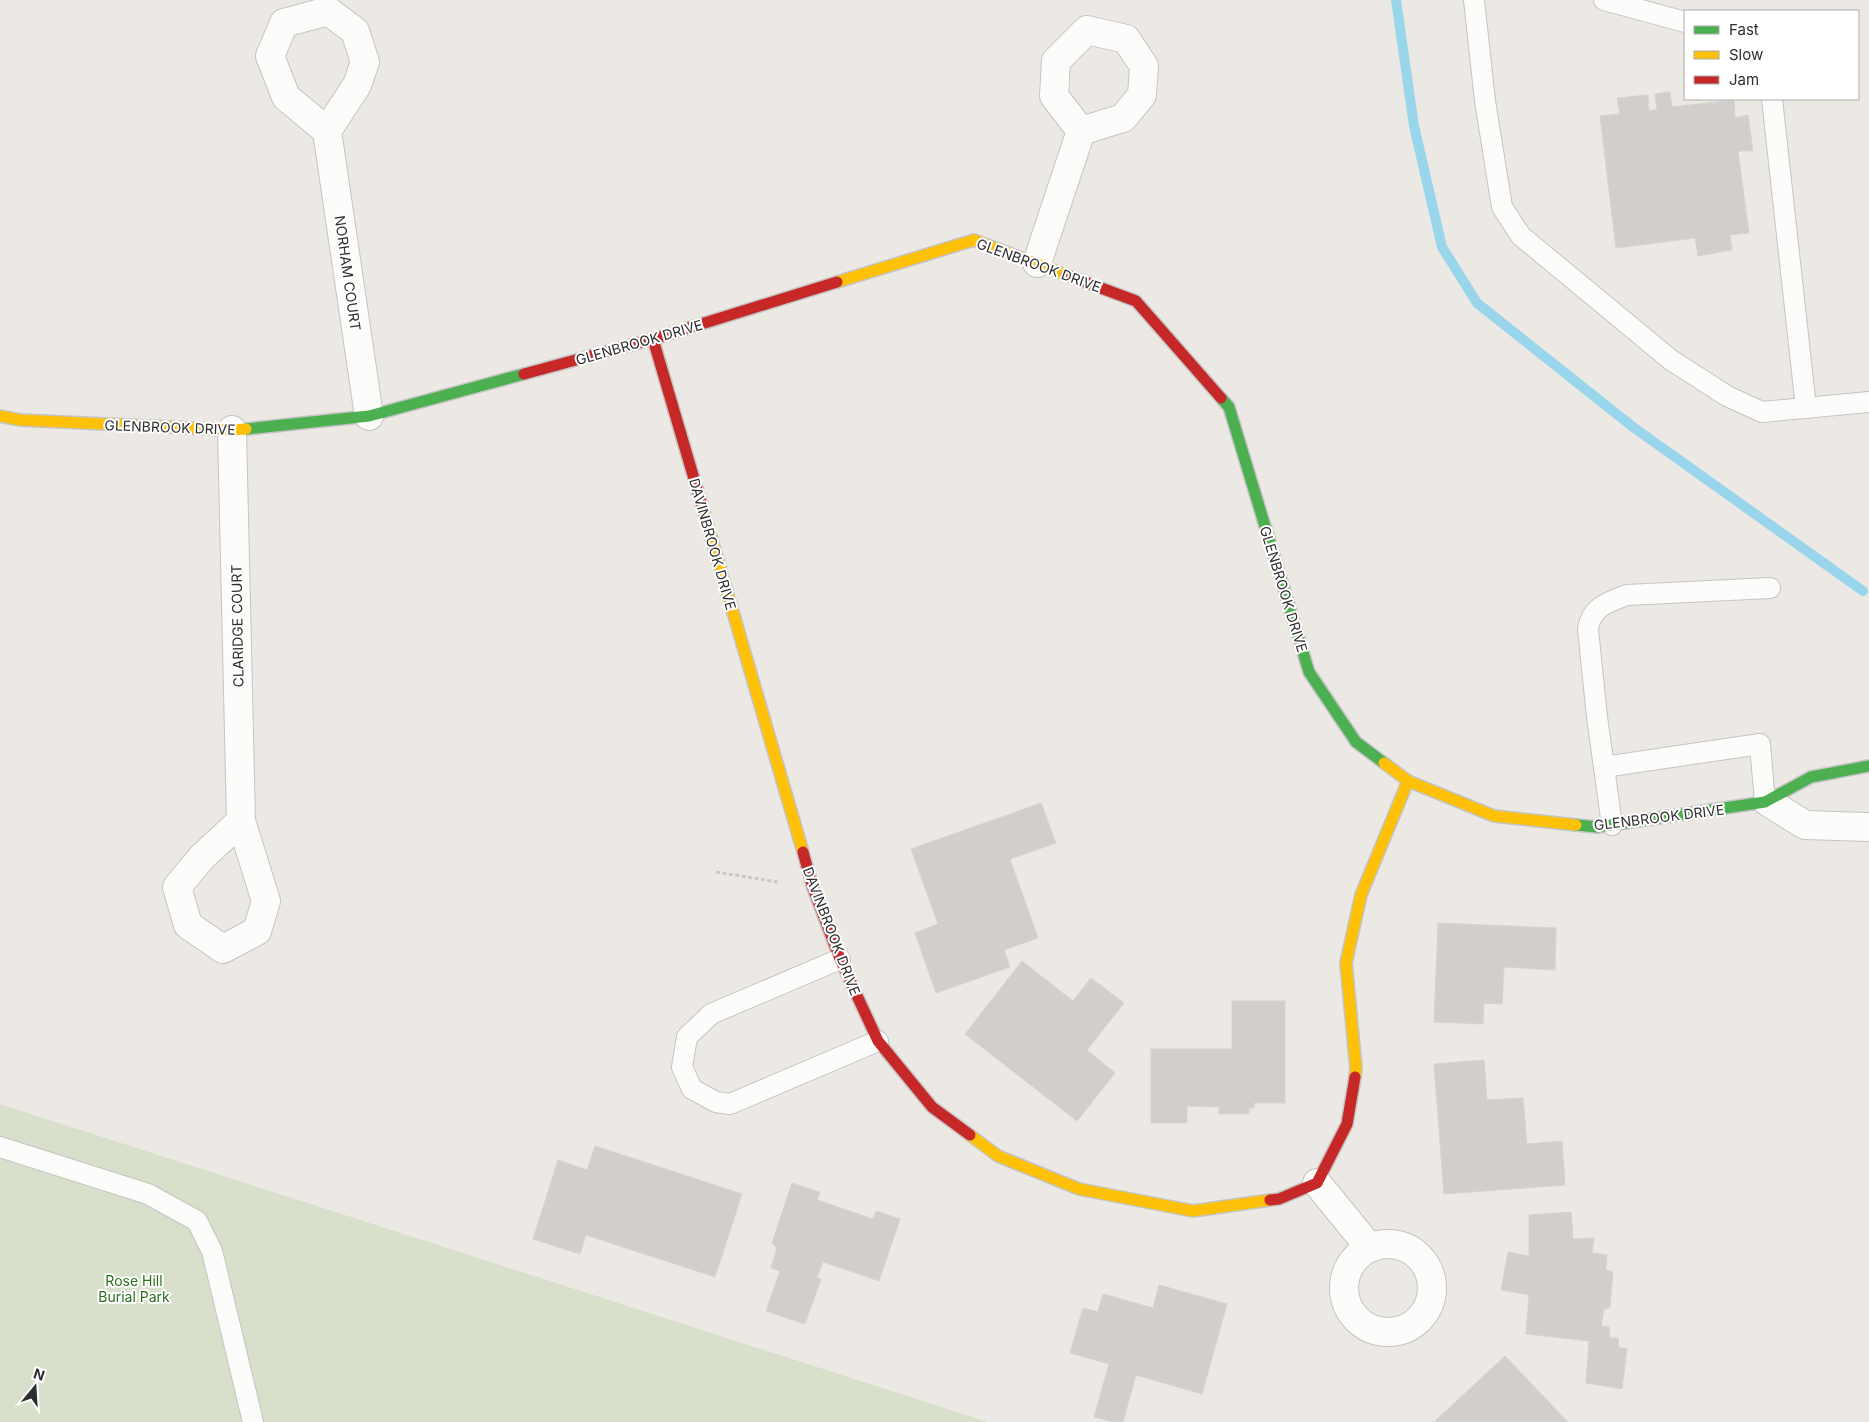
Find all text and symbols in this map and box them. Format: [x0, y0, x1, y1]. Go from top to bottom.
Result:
legend [1684, 10, 1859, 100]
text: Fast [1729, 20, 1759, 39]
text: Slow [1729, 45, 1763, 64]
text: Jam [1729, 70, 1759, 89]
street label: NORHAM COURT [331, 214, 365, 332]
street label: GLENBROOK DRIVE [974, 235, 1104, 295]
street label: GLENBROOK DRIVE [574, 316, 704, 368]
street label: GLENBROOK DRIVE [104, 416, 236, 438]
street label: DAVINBROOK DRIVE [686, 476, 740, 612]
street label: GLENBROOK DRIVE [1257, 524, 1311, 654]
street label: CLARIDGE COURT [227, 564, 247, 688]
street label: GLENBROOK DRIVE [1593, 801, 1725, 833]
street label: DAVINBROOK DRIVE [800, 864, 864, 998]
park label: Rose Hill Burial Park [98, 1272, 170, 1305]
north arrow [10, 1362, 60, 1412]
text: N [31, 1364, 47, 1384]

